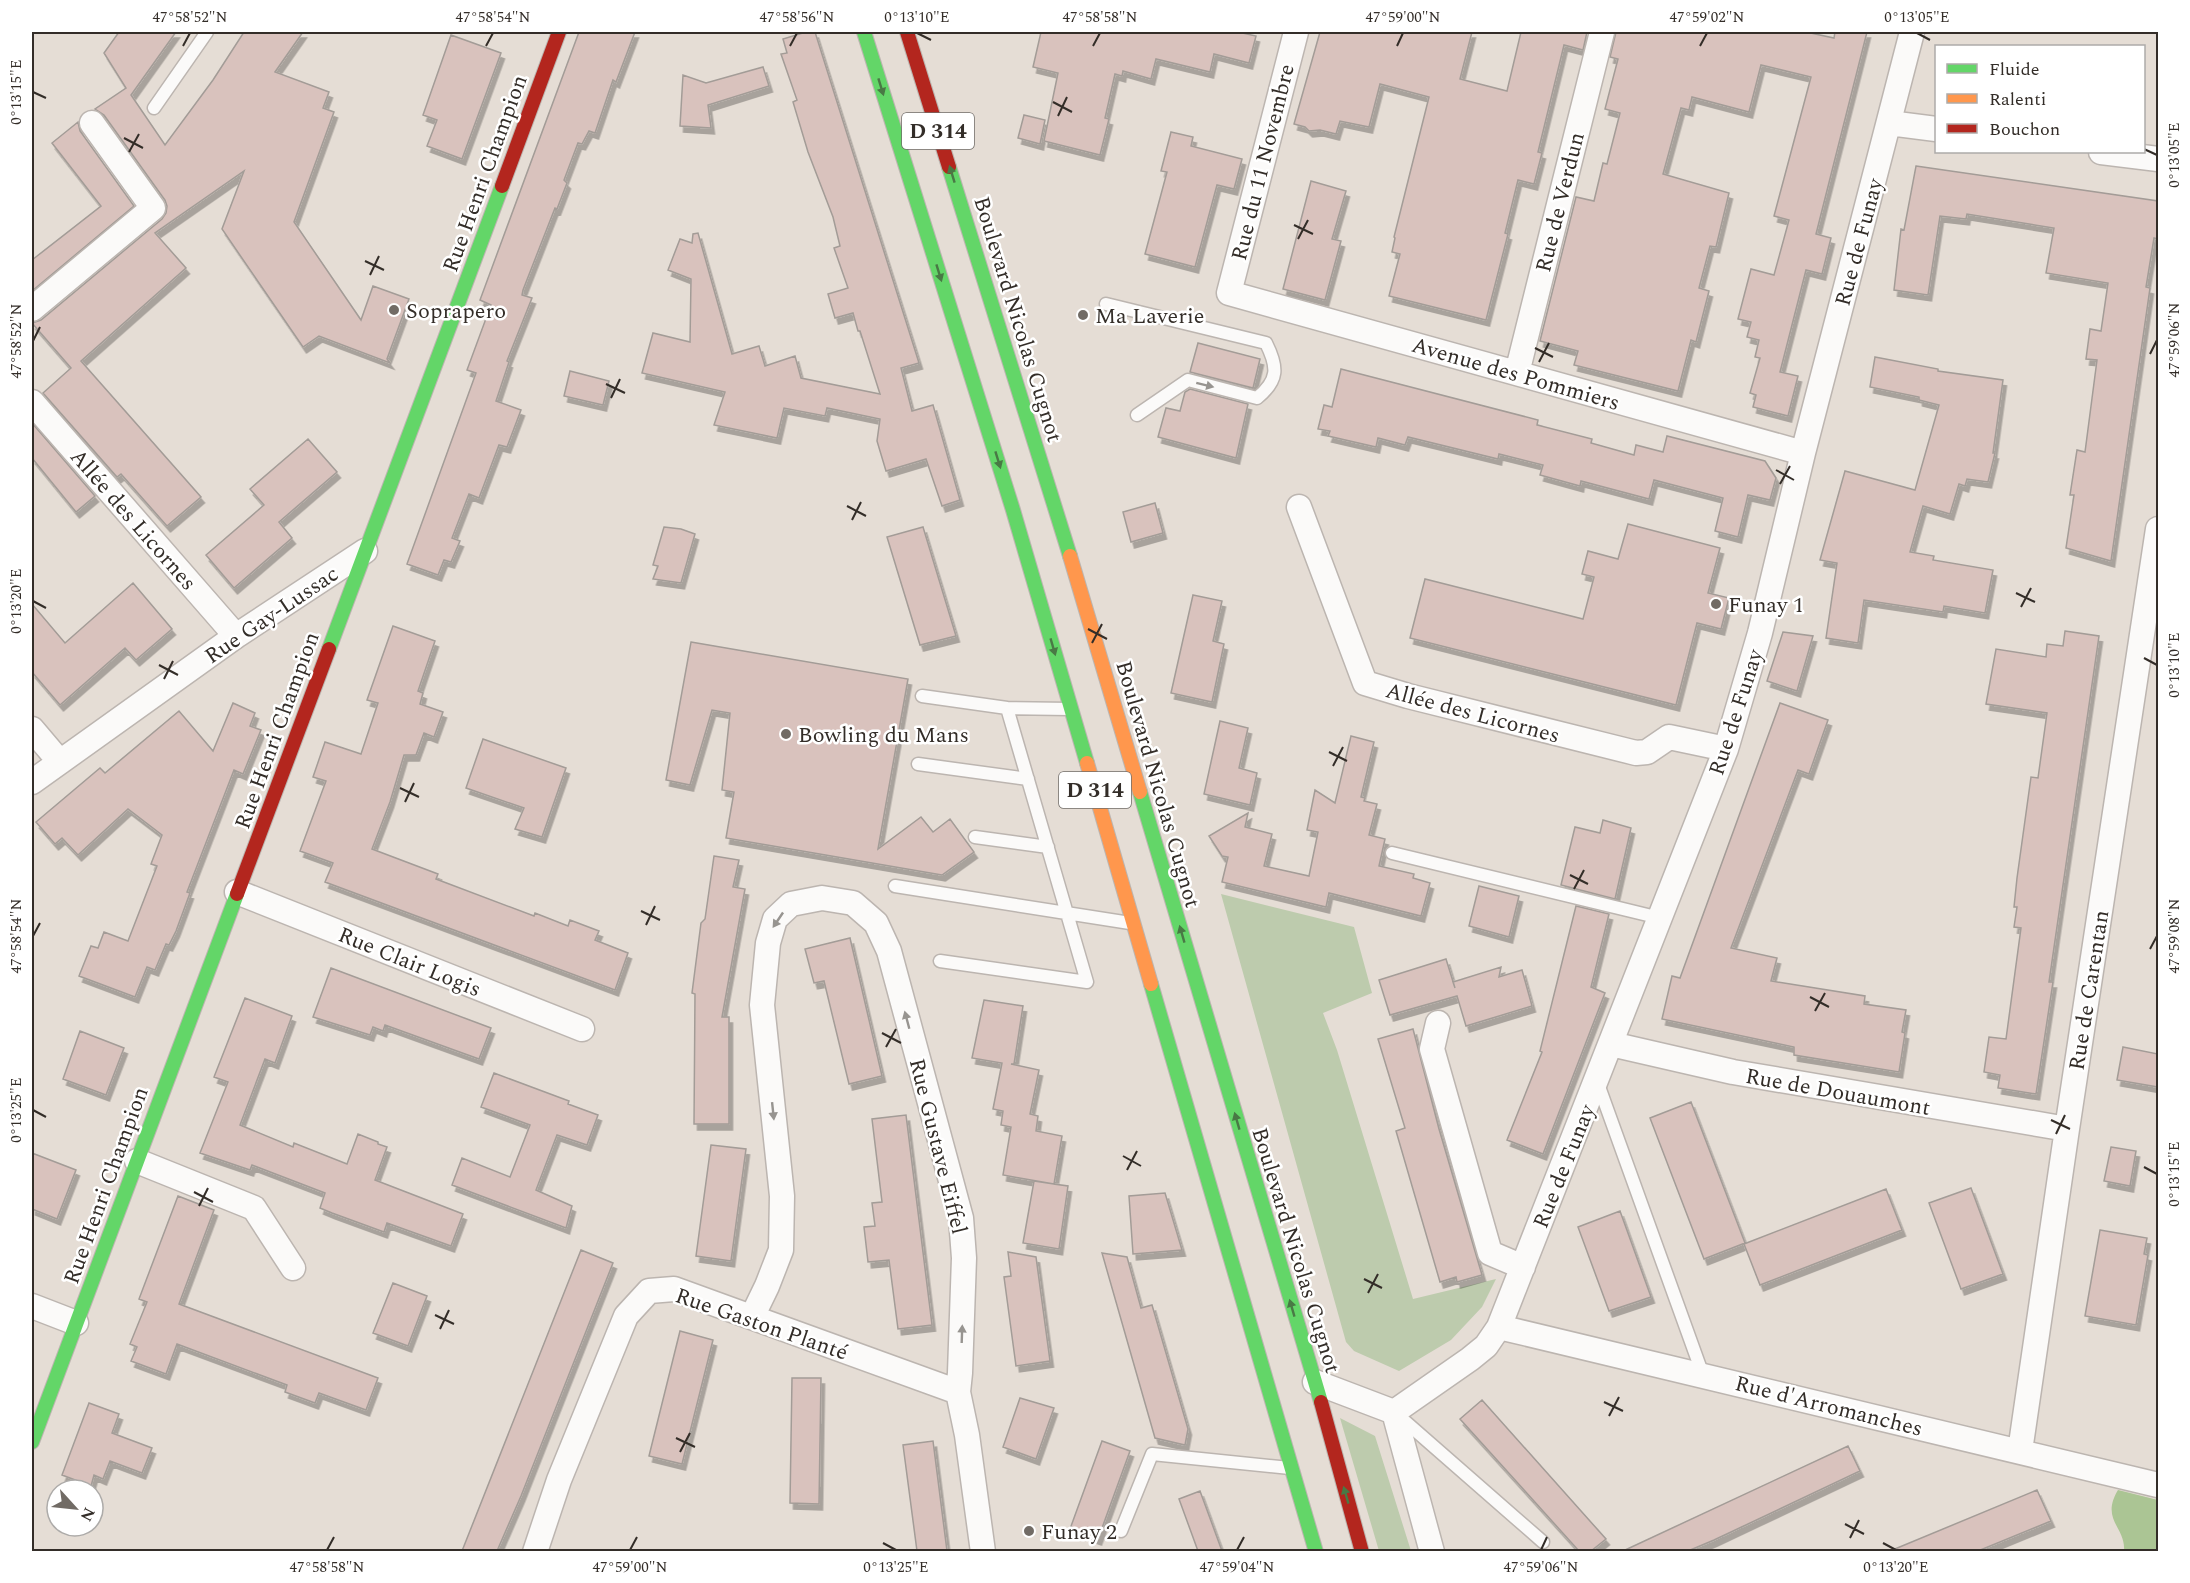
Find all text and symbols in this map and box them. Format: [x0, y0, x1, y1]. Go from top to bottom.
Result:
text: 47°58'52"N [153, 6, 228, 29]
text: 47°58'54"N [456, 6, 531, 29]
text: 47°58'56"N [760, 6, 835, 29]
text: 0°13'10"E [884, 6, 950, 29]
text: 47°58'58"N [1063, 6, 1138, 29]
text: 47°59'00"N [1366, 6, 1441, 29]
text: 47°59'02"N [1670, 6, 1745, 29]
text: 0°13'05"E [1884, 6, 1950, 29]
legend [1935, 45, 2145, 153]
text: Fluide [1989, 56, 2040, 83]
text: 0°13'15"E [5, 59, 28, 125]
street label: Rue du 11 Novembre [1223, 60, 1304, 264]
street label: Rue Henri Champion [434, 70, 536, 277]
one-way arrow [877, 78, 886, 96]
text: Ralenti [1989, 86, 2046, 113]
road number: D 314 [902, 113, 974, 149]
text: Bouchon [1989, 116, 2060, 143]
text: 0°13'05"E [2163, 122, 2186, 188]
street label: Rue de Verdun [1527, 129, 1594, 276]
one-way arrow [947, 165, 956, 183]
street label: Rue de Funay [1827, 173, 1893, 310]
street label: Boulevard Nicolas Cugnot [964, 192, 1071, 447]
one-way arrow [935, 264, 944, 282]
place label: Soprapero [406, 295, 506, 328]
place label: Ma Laverie [1095, 300, 1205, 333]
text: 47°59'06"N [2163, 302, 2186, 378]
text: 47°58'52"N [5, 303, 28, 379]
marker: Soprapero [387, 303, 401, 317]
marker: Ma Laverie [1076, 308, 1090, 322]
street label: Avenue des Pommiers [1408, 329, 1624, 420]
one-way arrow [1196, 380, 1215, 390]
street label: Allée des Licornes [62, 442, 204, 598]
one-way arrow [993, 451, 1003, 469]
street label: Rue Gay-Lussac [198, 558, 346, 672]
text: 0°13'20"E [5, 568, 28, 634]
place label: Funay 1 [1728, 589, 1804, 622]
marker: Funay 1 [1709, 597, 1723, 611]
street label: Rue Henri Champion [226, 627, 328, 834]
text: 0°13'10"E [2163, 632, 2186, 698]
one-way arrow [1049, 638, 1058, 656]
street label: Rue de Funay [1700, 644, 1773, 780]
street label: Boulevard Nicolas Cugnot [1106, 657, 1209, 912]
street label: Allée des Licornes [1382, 674, 1563, 753]
place label: Bowling du Mans [798, 719, 969, 752]
marker: Bowling du Mans [779, 727, 793, 741]
road number: D 314 [1059, 772, 1131, 808]
text: 47°58'54"N [5, 898, 28, 974]
text: 47°59'08"N [2163, 898, 2186, 974]
street label: Rue de Carentan [2061, 908, 2118, 1073]
one-way arrow [773, 911, 784, 928]
street label: Rue Clair Logis [333, 919, 486, 1006]
one-way arrow [1177, 925, 1186, 943]
one-way arrow [902, 1011, 912, 1029]
street label: Rue Gustave Eiffel [900, 1055, 975, 1238]
street label: Rue de Douaumont [1743, 1060, 1933, 1125]
text: 0°13'25"E [5, 1077, 28, 1143]
street label: Rue Henri Champion [55, 1082, 157, 1289]
street label: Rue de Funay [1525, 1098, 1605, 1233]
one-way arrow [768, 1102, 778, 1121]
one-way arrow [1232, 1112, 1241, 1130]
street label: Boulevard Nicolas Cugnot [1242, 1123, 1349, 1378]
text: 0°13'15"E [2163, 1141, 2186, 1207]
street label: Rue Gaston Planté [671, 1279, 852, 1369]
one-way arrow [1287, 1299, 1296, 1317]
one-way arrow [957, 1324, 966, 1343]
street label: Rue d'Arromanches [1731, 1367, 1926, 1446]
north arrow [45, 1478, 105, 1538]
one-way arrow [1341, 1486, 1350, 1504]
text: N [74, 1503, 101, 1526]
place label: Funay 2 [1041, 1516, 1117, 1549]
marker: Funay 2 [1022, 1524, 1036, 1538]
text: 47°58'58"N [290, 1556, 365, 1579]
text: 47°59'00"N [593, 1556, 668, 1579]
text: 0°13'25"E [863, 1556, 929, 1579]
text: 47°59'04"N [1200, 1556, 1275, 1579]
text: 47°59'06"N [1504, 1556, 1579, 1579]
text: 0°13'20"E [1863, 1556, 1929, 1579]

